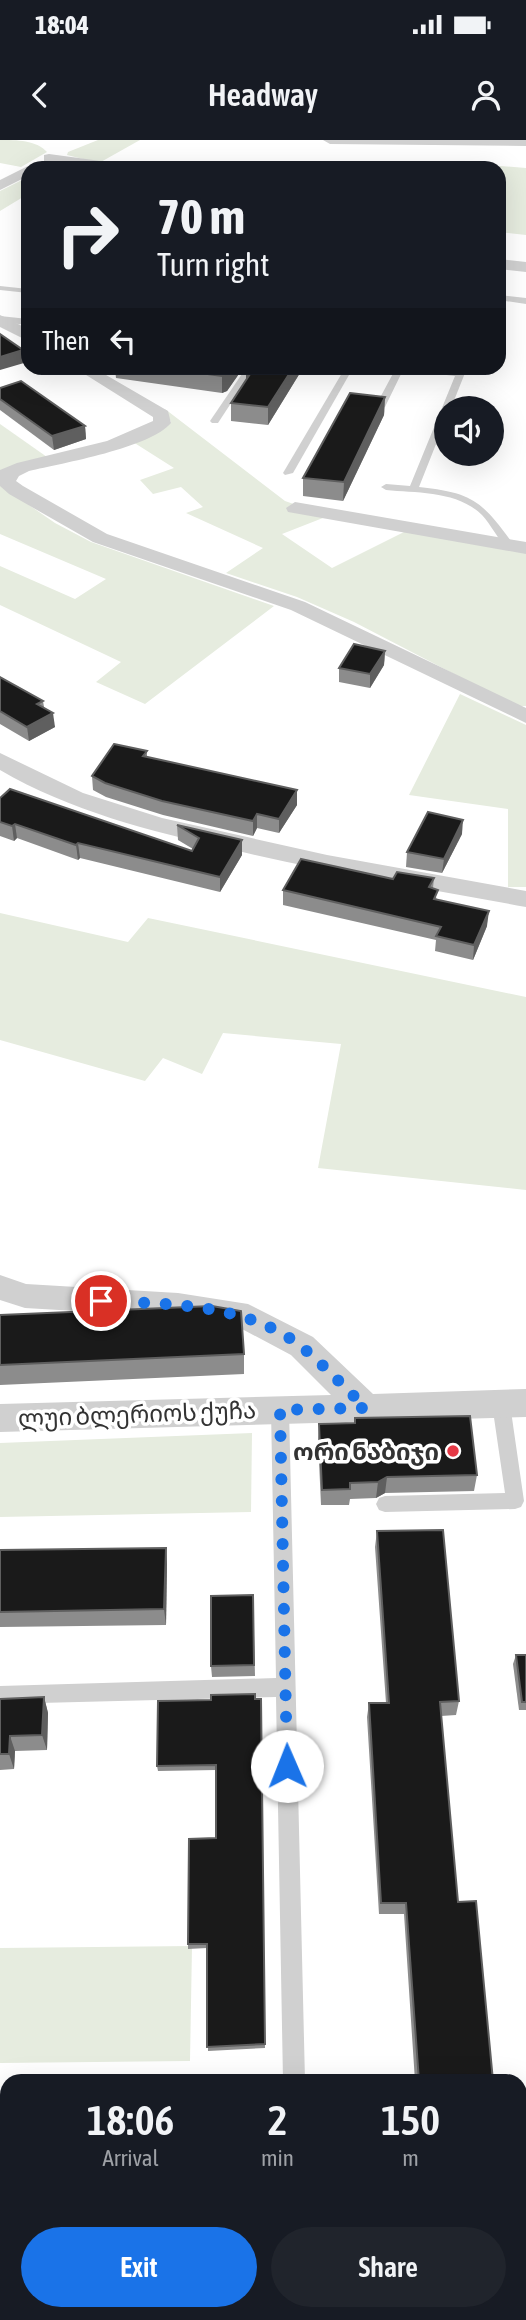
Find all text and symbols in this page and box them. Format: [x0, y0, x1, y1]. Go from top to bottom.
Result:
text: 18:04 [35, 10, 89, 40]
icon: back [21, 76, 59, 114]
text: Headway [208, 76, 318, 113]
icon: person [467, 76, 505, 114]
text: 70 m [157, 188, 245, 244]
icon: right [42, 189, 133, 280]
text: Turn right [157, 246, 270, 283]
icon: left [104, 322, 142, 360]
text: Then [42, 326, 90, 356]
map controls [434, 396, 504, 466]
button: sound [434, 396, 504, 466]
pin [71, 1271, 131, 1331]
icon: arrive [82, 1282, 120, 1320]
street label: ლუი ბლერიოს ქუჩა [17, 1396, 257, 1433]
place label: ორი ნაბიჯი [293, 1438, 439, 1466]
marker: ორი ნაბიჯი [445, 1443, 461, 1459]
position arrow [250, 1729, 324, 1803]
text: 18:06 [87, 2096, 174, 2144]
text: 2 [268, 2096, 287, 2144]
text: 150 [381, 2096, 440, 2144]
text: Arrival [102, 2145, 159, 2171]
text: min [261, 2145, 294, 2171]
text: m [402, 2145, 419, 2171]
button: Exit [21, 2227, 257, 2307]
button: Share [271, 2227, 506, 2307]

